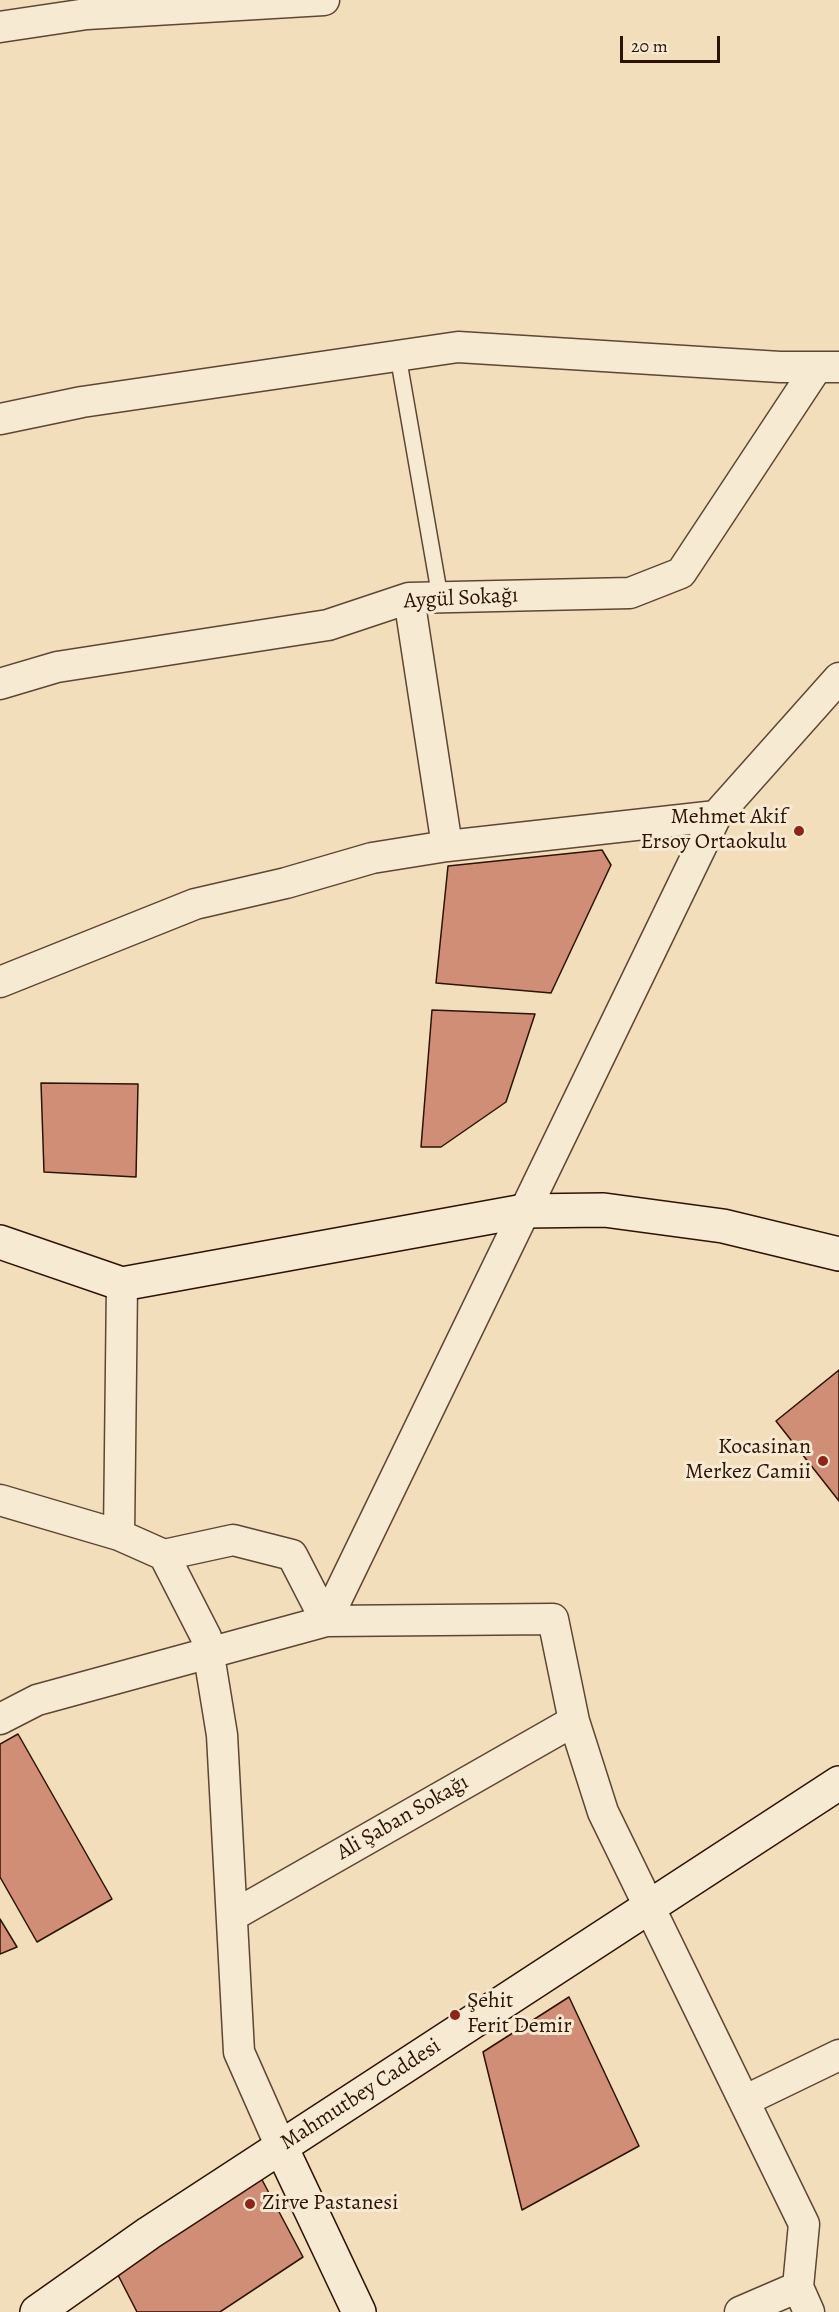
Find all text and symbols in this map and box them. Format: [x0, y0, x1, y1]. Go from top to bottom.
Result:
scale bar [623, 24, 724, 62]
text: 20 m [631, 34, 668, 58]
street label: Aygül Sokağı [403, 583, 519, 615]
place label: Mehmet Akif Ersoy Ortaokulu [640, 805, 787, 856]
marker: Mehmet Akif Ersoy Ortaokulu [792, 824, 806, 838]
place label: Kocasinan Merkez Camii [685, 1435, 811, 1486]
marker: Kocasinan Merkez Camii [816, 1454, 830, 1468]
street label: Ali Şaban Sokağı [332, 1770, 474, 1866]
place label: Şehit Ferit Demir [467, 1989, 572, 2041]
marker: Şehit Ferit Demir [448, 2008, 462, 2022]
street label: Mahmutbey Caddesi [276, 2033, 446, 2157]
place label: Zirve Pastanesi [262, 2191, 398, 2217]
marker: Zirve Pastanesi [243, 2197, 257, 2211]

